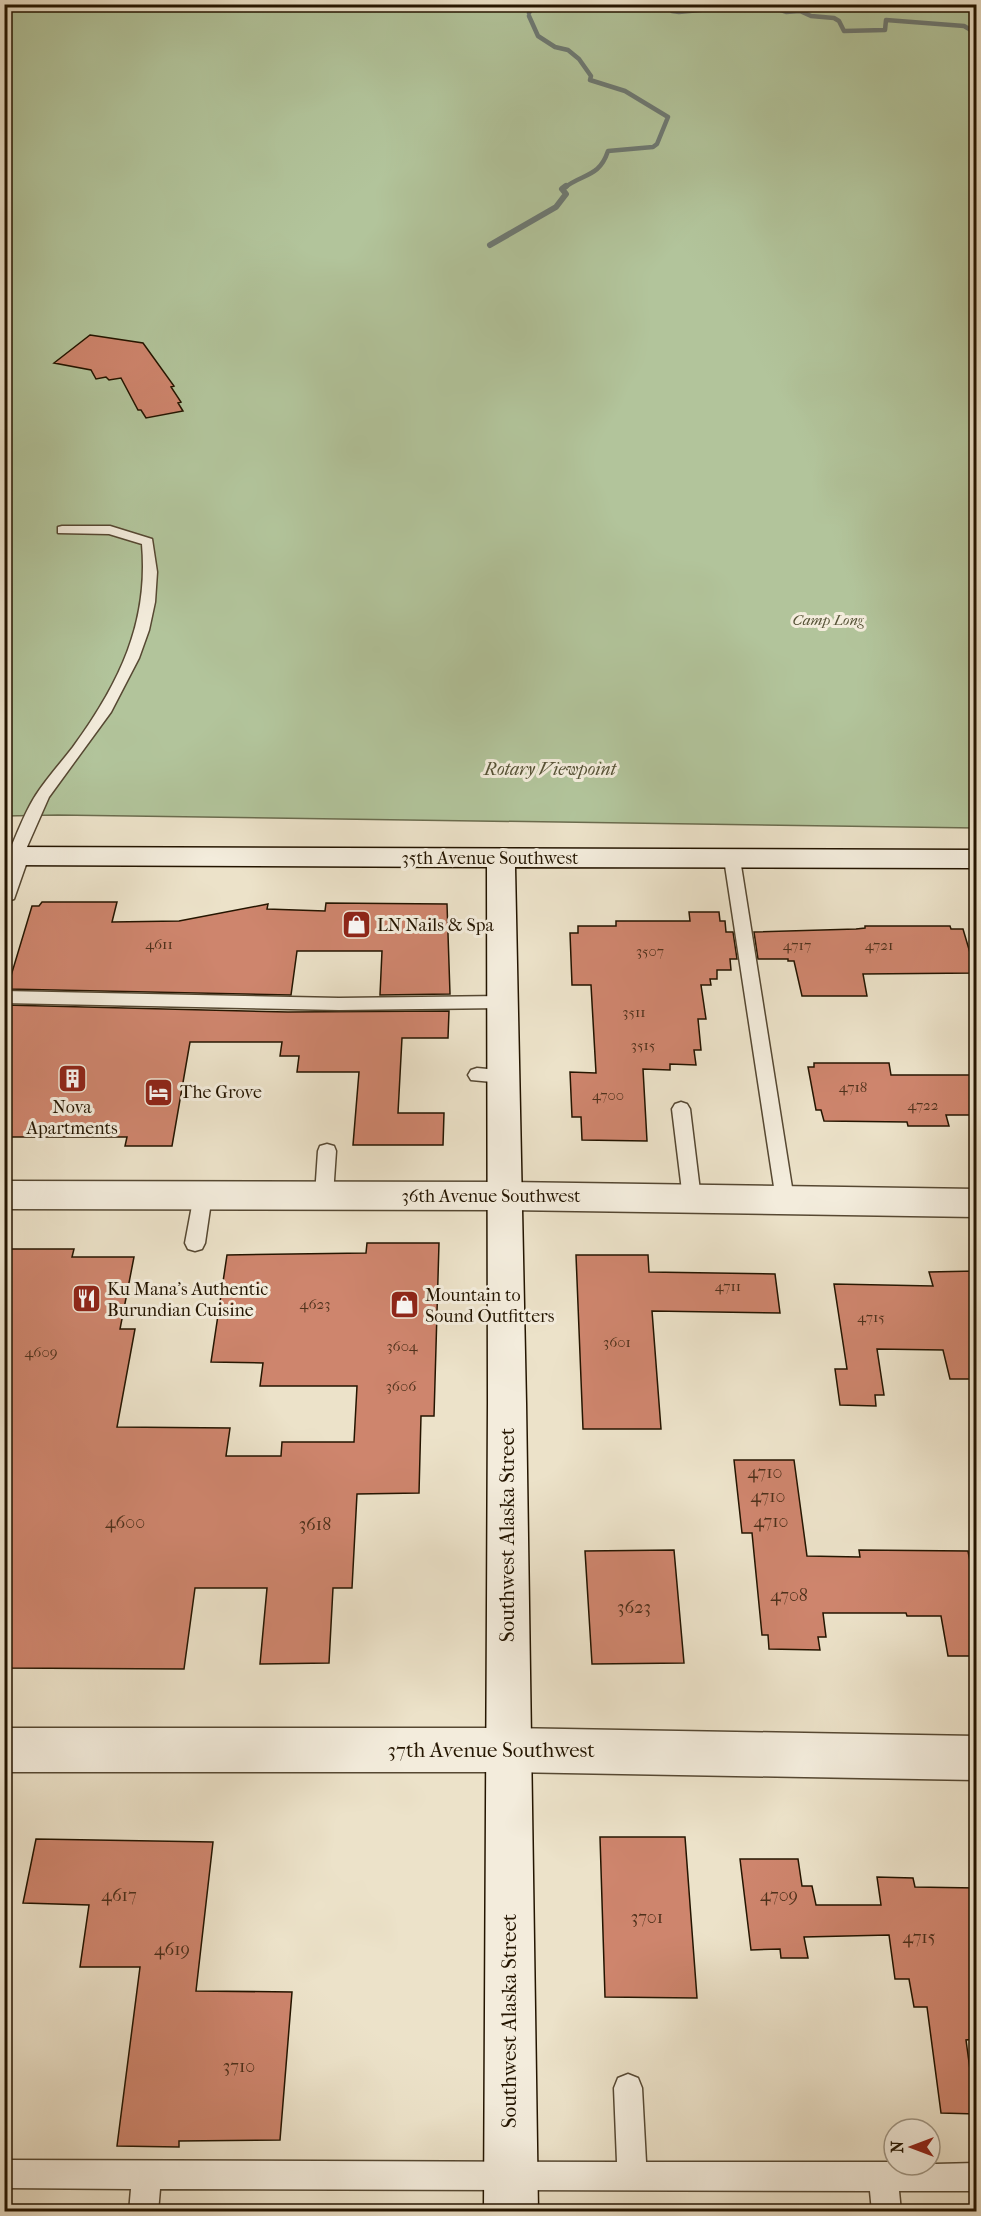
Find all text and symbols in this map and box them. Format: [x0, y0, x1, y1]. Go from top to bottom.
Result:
park label: Camp Long [792, 611, 865, 629]
park label: Rotary Viewpoint [483, 759, 618, 780]
street label: 35th Avenue Southwest [401, 848, 579, 869]
shop icon: LN Nails & Spa [340, 909, 372, 941]
place label: LN Nails & Spa [377, 915, 494, 936]
house number: 4611 [145, 935, 173, 953]
house number: 4717 [783, 936, 811, 954]
house number: 4721 [865, 936, 893, 954]
house number: 3507 [636, 942, 664, 960]
house number: 3511 [622, 1003, 646, 1021]
house number: 3515 [631, 1036, 655, 1054]
building icon: Nova Apartments [56, 1062, 88, 1094]
hotel icon: The Grove [143, 1076, 175, 1108]
house number: 4718 [839, 1078, 867, 1096]
place label: The Grove [180, 1082, 262, 1103]
house number: 4700 [592, 1086, 624, 1104]
house number: 4722 [907, 1096, 939, 1114]
place label: Nova Apartments [25, 1097, 118, 1139]
street label: 36th Avenue Southwest [401, 1186, 581, 1207]
house number: 4711 [715, 1277, 741, 1295]
place label: Ku Mana’s Authentic Burundian Cuisine [107, 1279, 268, 1321]
restaurant icon: Ku Mana’s Authentic Burundian Cuisine [70, 1283, 102, 1315]
place label: Mountain to Sound Outfitters [425, 1285, 555, 1327]
shop icon: Mountain to Sound Outfitters [388, 1289, 420, 1321]
house number: 4623 [300, 1295, 330, 1313]
house number: 4715 [857, 1308, 885, 1326]
house number: 3601 [603, 1333, 631, 1351]
house number: 3604 [386, 1337, 419, 1355]
house number: 4609 [24, 1343, 58, 1361]
house number: 3606 [386, 1377, 417, 1395]
street label: Southwest Alaska Street [495, 1427, 519, 1642]
house number: 4710 [747, 1462, 783, 1483]
house number: 4710 [750, 1486, 786, 1507]
house number: 4710 [753, 1511, 789, 1532]
house number: 4600 [105, 1512, 145, 1533]
house number: 3618 [299, 1514, 331, 1535]
house number: 4708 [770, 1585, 808, 1606]
house number: 3623 [617, 1597, 651, 1618]
street label: 37th Avenue Southwest [387, 1738, 595, 1762]
house number: 4617 [101, 1885, 137, 1906]
house number: 4709 [760, 1885, 798, 1906]
house number: 3701 [631, 1907, 663, 1928]
street label: Southwest Alaska Street [497, 1913, 521, 2128]
house number: 4715 [903, 1927, 936, 1948]
house number: 4619 [154, 1939, 190, 1960]
house number: 3710 [223, 2056, 255, 2077]
north arrow [882, 2117, 942, 2177]
text: N [888, 2140, 907, 2153]

